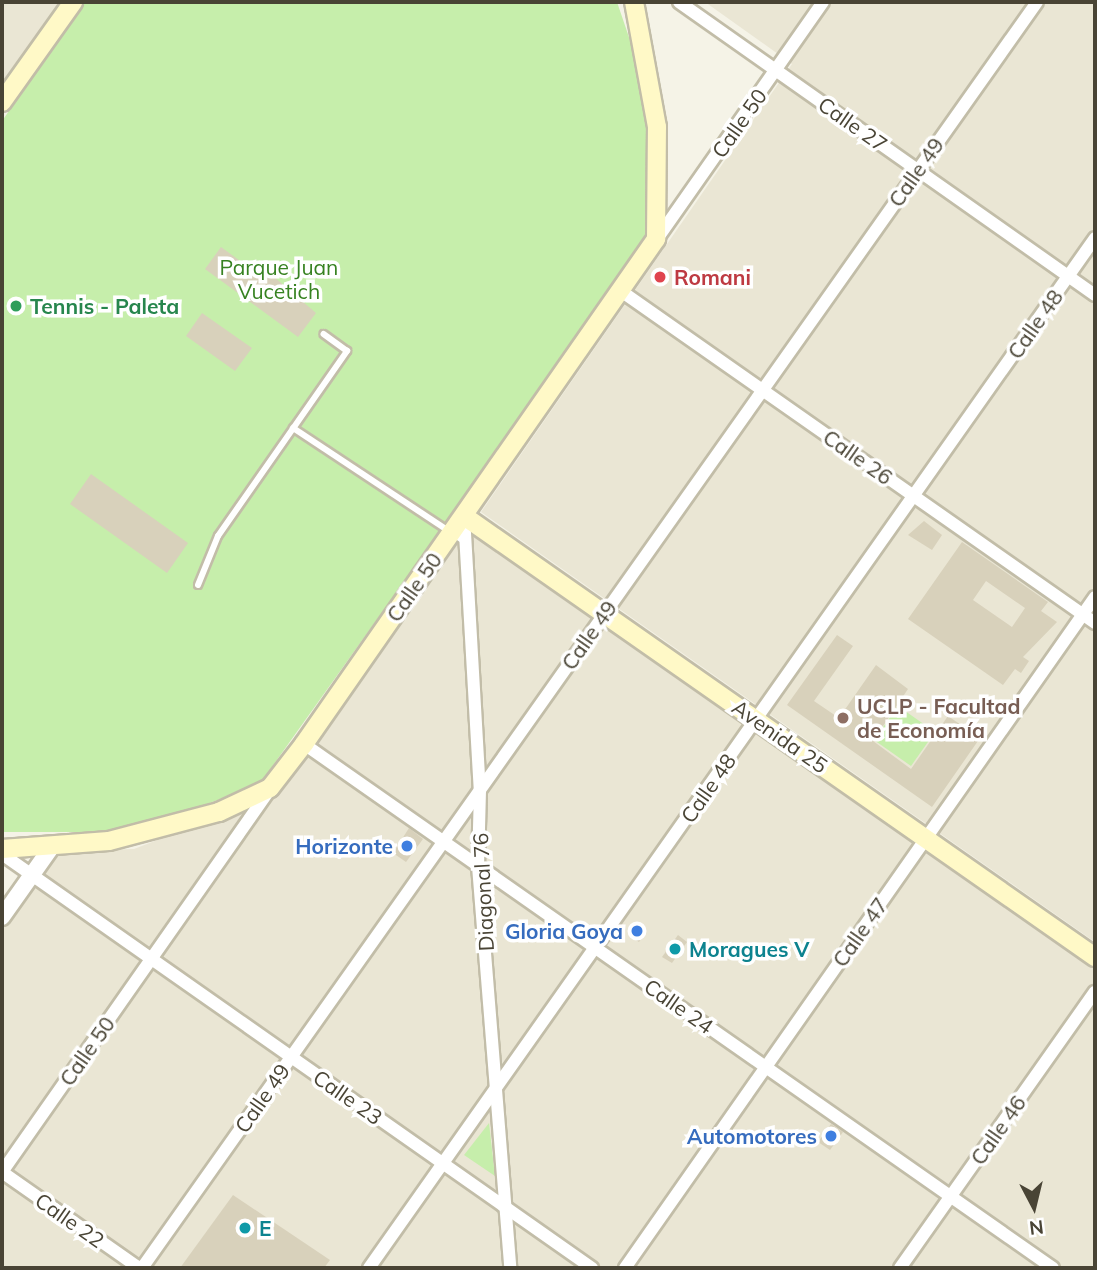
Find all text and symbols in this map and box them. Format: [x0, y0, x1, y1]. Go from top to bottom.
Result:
street label: Calle 50 [706, 84, 772, 162]
street label: Calle 27 [814, 91, 892, 157]
street label: Calle 49 [883, 133, 949, 211]
park label: Parque Juan Vucetich [220, 254, 338, 304]
place label: Romani [674, 264, 751, 290]
marker: Romani [652, 269, 668, 285]
street label: Calle 48 [1002, 285, 1068, 363]
place label: Tennis - Paleta [30, 293, 179, 319]
marker: Tennis - Paleta [8, 298, 24, 314]
street label: Calle 26 [819, 424, 897, 490]
street label: Calle 50 [381, 548, 447, 626]
street label: Calle 49 [556, 596, 622, 674]
place label: UCLP - Facultad de Economía [857, 693, 1021, 743]
street label: Avenida 25 [728, 694, 832, 778]
marker: UCLP - Facultad de Economía [835, 710, 851, 726]
street label: Calle 48 [675, 749, 741, 827]
street label: Diagonal 76 [467, 832, 499, 952]
place label: Horizonte [295, 833, 393, 859]
marker: Horizonte [399, 838, 415, 854]
street label: Calle 47 [827, 893, 893, 971]
place label: Gloria Goya [505, 918, 623, 944]
marker: Gloria Goya [629, 923, 645, 939]
place label: Moragues V [689, 936, 809, 962]
marker: Moragues V [667, 941, 683, 957]
street label: Calle 24 [640, 973, 718, 1039]
street label: Calle 50 [54, 1012, 120, 1090]
street label: Calle 49 [229, 1059, 295, 1137]
street label: Calle 23 [309, 1064, 387, 1130]
street label: Calle 46 [965, 1091, 1031, 1169]
place label: Automotores [687, 1123, 817, 1149]
marker: Automotores [823, 1128, 839, 1144]
north arrow [999, 1172, 1069, 1242]
street label: Calle 22 [31, 1187, 109, 1253]
place label: E [259, 1215, 271, 1241]
text: N [1028, 1215, 1045, 1241]
marker: E [237, 1220, 253, 1236]

